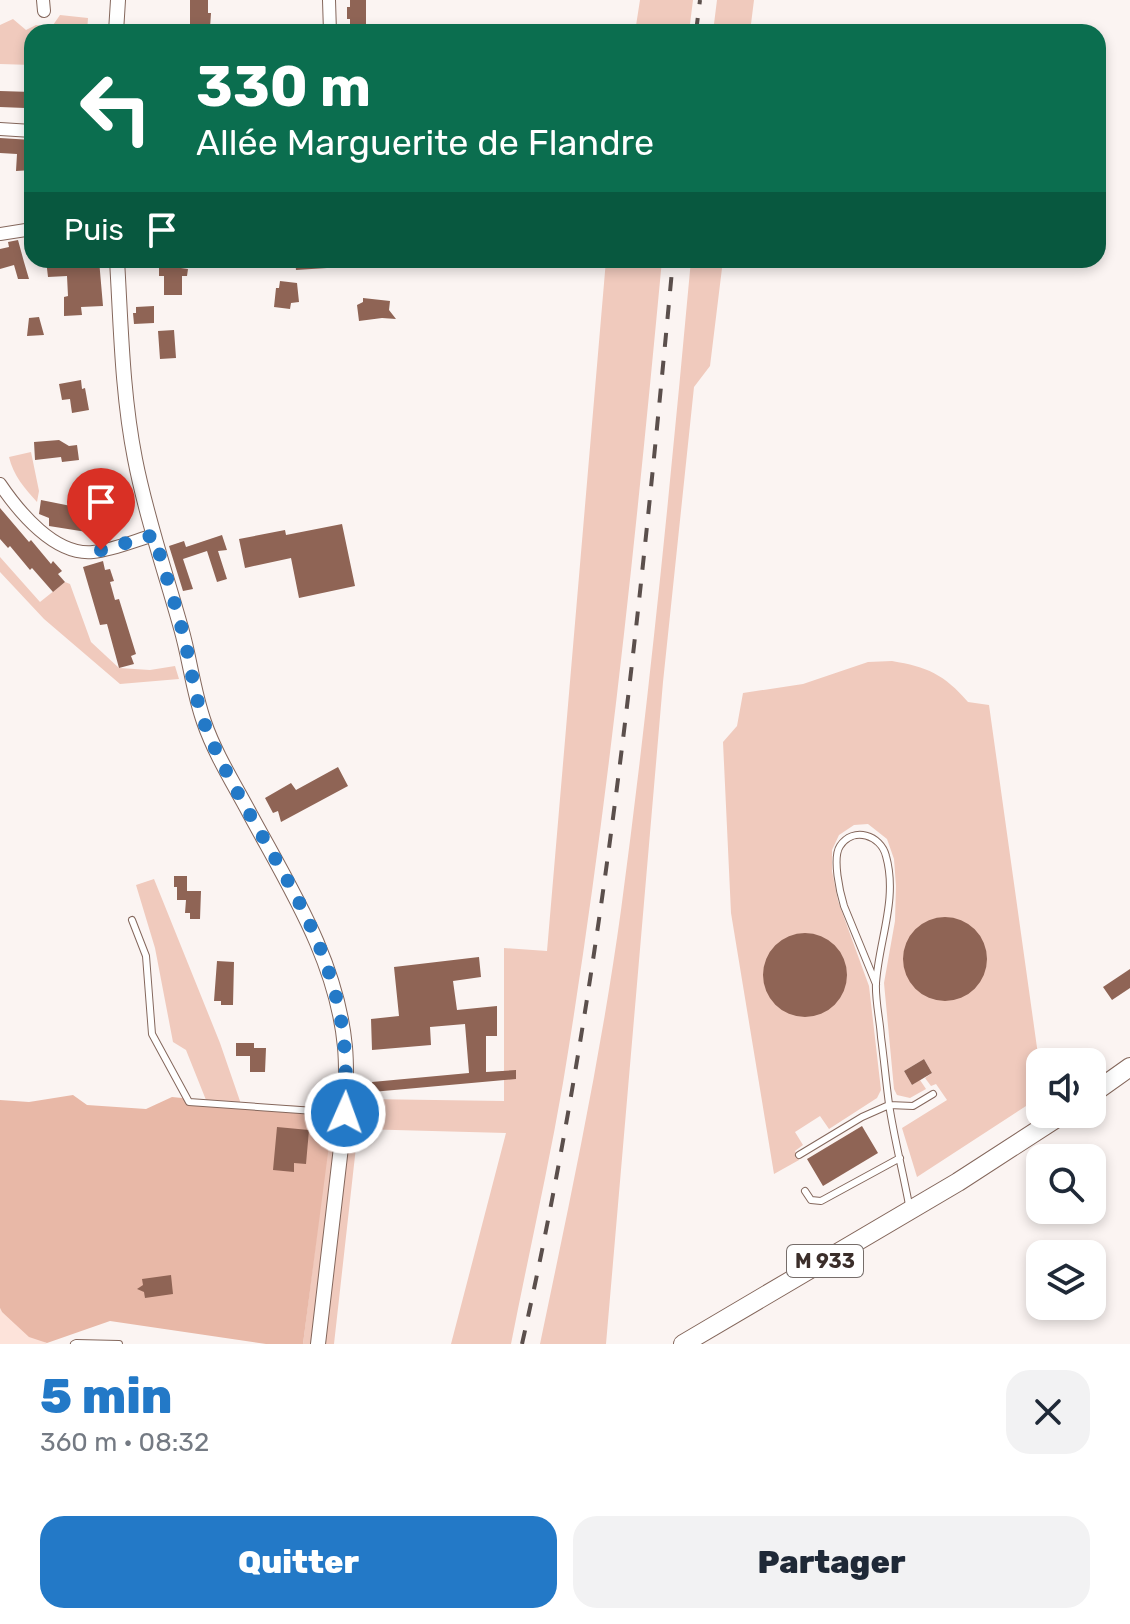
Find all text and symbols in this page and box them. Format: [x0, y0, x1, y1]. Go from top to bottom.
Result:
text: 330 m [196, 54, 371, 120]
icon: left [64, 56, 168, 160]
text: Allée Marguerite de Flandre [196, 121, 654, 164]
icon: arrive [140, 208, 184, 252]
text: Puis [64, 212, 124, 248]
pin [67, 468, 135, 550]
icon: arrive [79, 480, 123, 524]
map controls [1026, 1048, 1106, 1320]
button: sound [1026, 1048, 1106, 1128]
position arrow [303, 1071, 387, 1155]
button: search [1026, 1144, 1106, 1224]
button: layers [1026, 1240, 1106, 1320]
road number: M 933 [787, 1245, 863, 1277]
text: 5 min [40, 1368, 172, 1425]
button: close [1006, 1370, 1090, 1454]
text: 360 m · 08:32 [40, 1427, 209, 1458]
button: Quitter [40, 1516, 557, 1608]
button: Partager [573, 1516, 1090, 1608]

